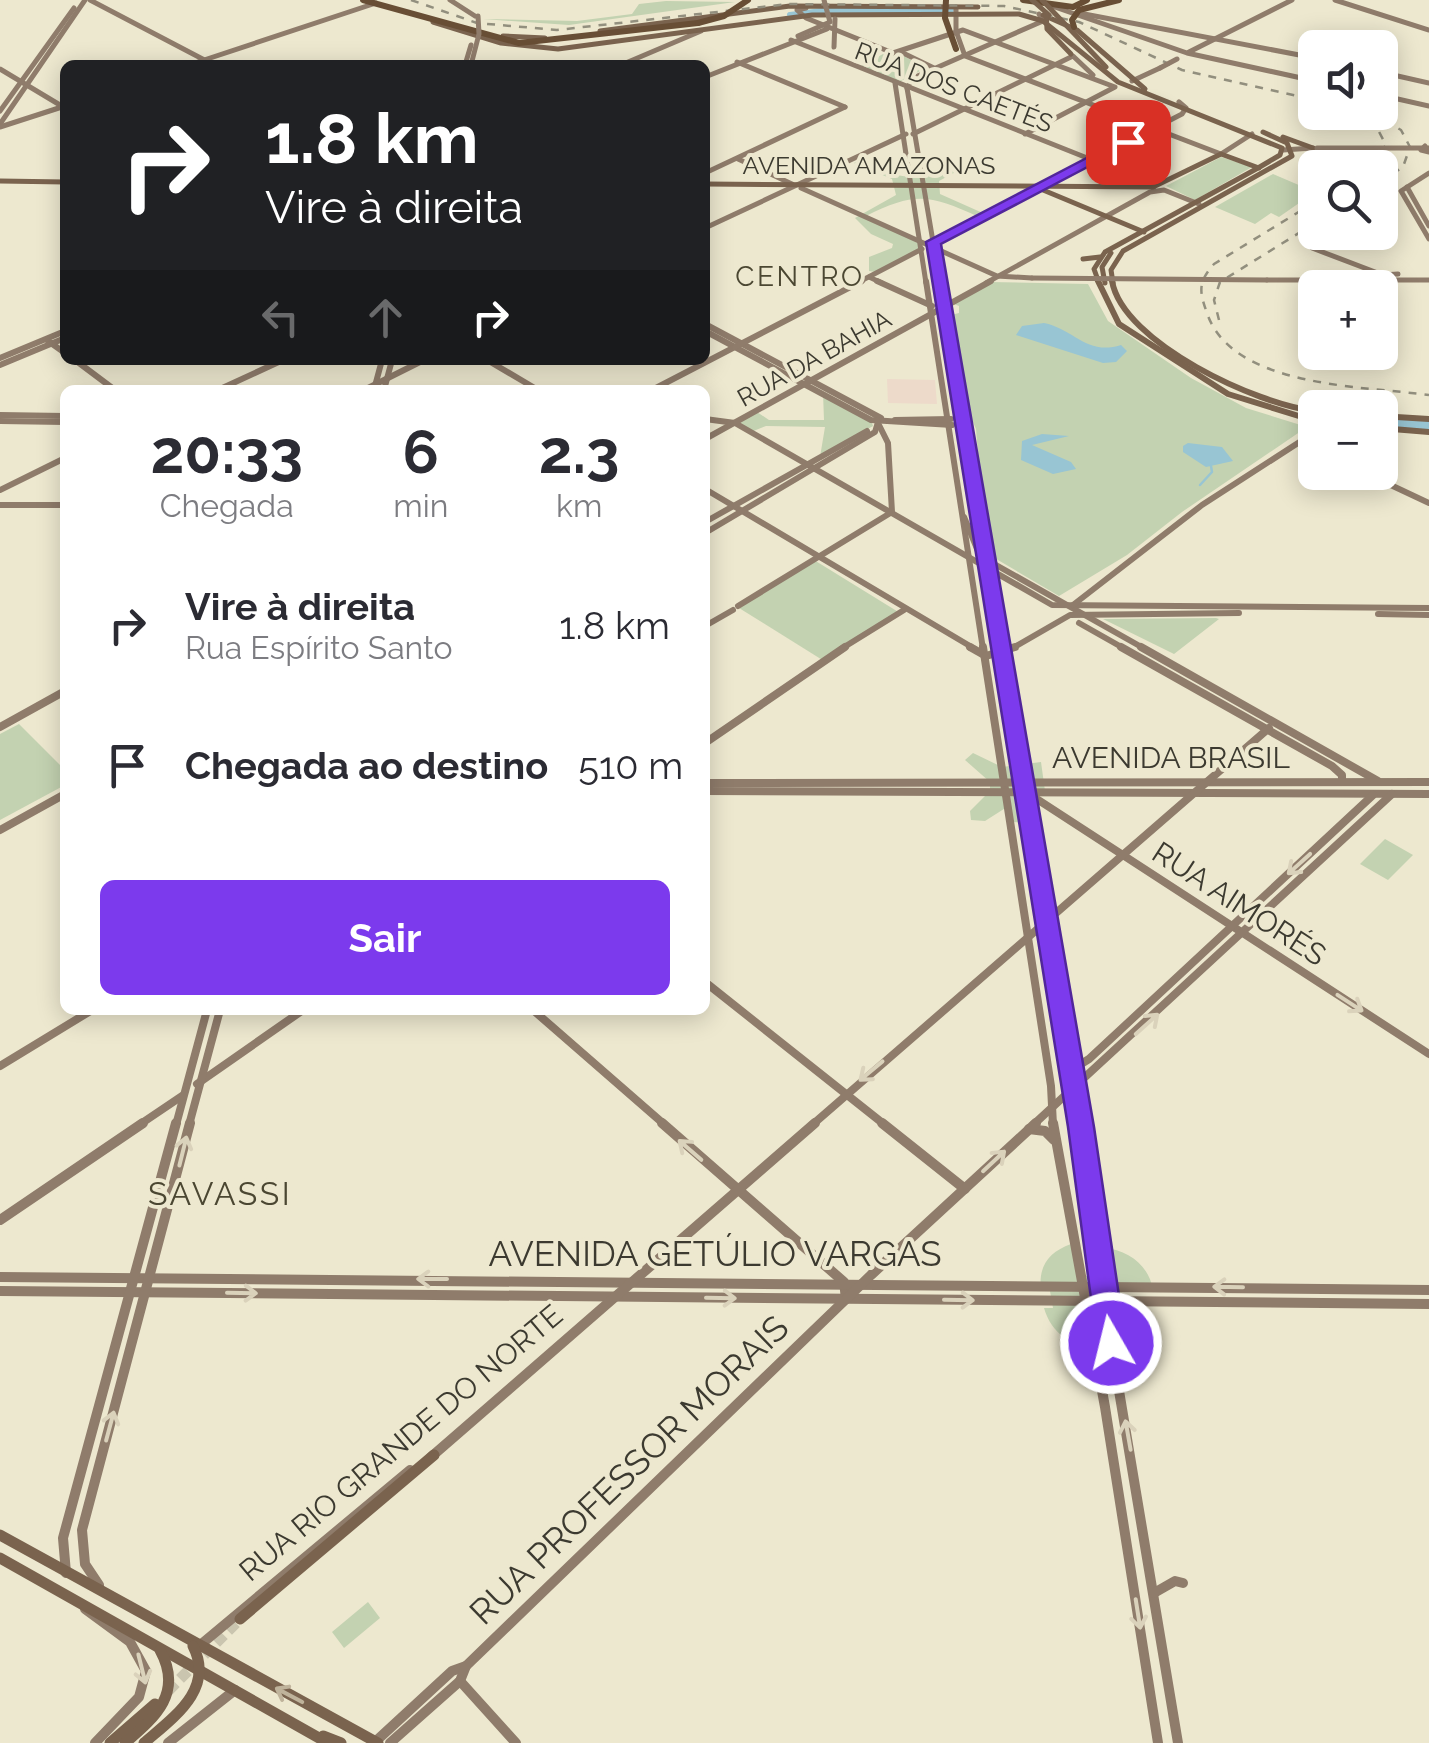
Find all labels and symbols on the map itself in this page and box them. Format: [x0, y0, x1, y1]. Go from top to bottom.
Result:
street label: RUA DOS CAETÉS [851, 35, 1057, 139]
pin [1086, 100, 1171, 185]
street label: AVENIDA AMAZONAS [742, 150, 996, 180]
district label: CENTRO [735, 260, 865, 293]
street label: RUA DA BAHIA [732, 303, 896, 413]
street label: AVENIDA BRASIL [1052, 740, 1291, 775]
street label: RUA AIMORÉS [1146, 834, 1333, 973]
one-way arrow [1287, 853, 1312, 876]
one-way arrow [1335, 992, 1364, 1013]
one-way arrow [1135, 1012, 1159, 1036]
one-way arrow [859, 1059, 884, 1082]
one-way arrow [175, 1136, 193, 1168]
one-way arrow [678, 1139, 704, 1161]
one-way arrow [982, 1149, 1006, 1173]
district label: SAVASSI [148, 1175, 292, 1212]
street label: AVENIDA GETÚLIO VARGAS [488, 1233, 942, 1274]
one-way arrow [416, 1270, 448, 1288]
one-way arrow [1212, 1278, 1244, 1297]
one-way arrow [226, 1283, 258, 1302]
one-way arrow [704, 1288, 736, 1308]
one-way arrow [942, 1290, 974, 1310]
position arrow [1059, 1291, 1163, 1395]
street label: RUA RIO GRANDE DO NORTE [232, 1297, 569, 1588]
street label: RUA PROFESSOR MORAIS [461, 1307, 796, 1632]
one-way arrow [101, 1411, 120, 1442]
one-way arrow [1118, 1419, 1137, 1452]
one-way arrow [1130, 1597, 1148, 1630]
one-way arrow [134, 1652, 152, 1684]
one-way arrow [274, 1685, 304, 1704]

